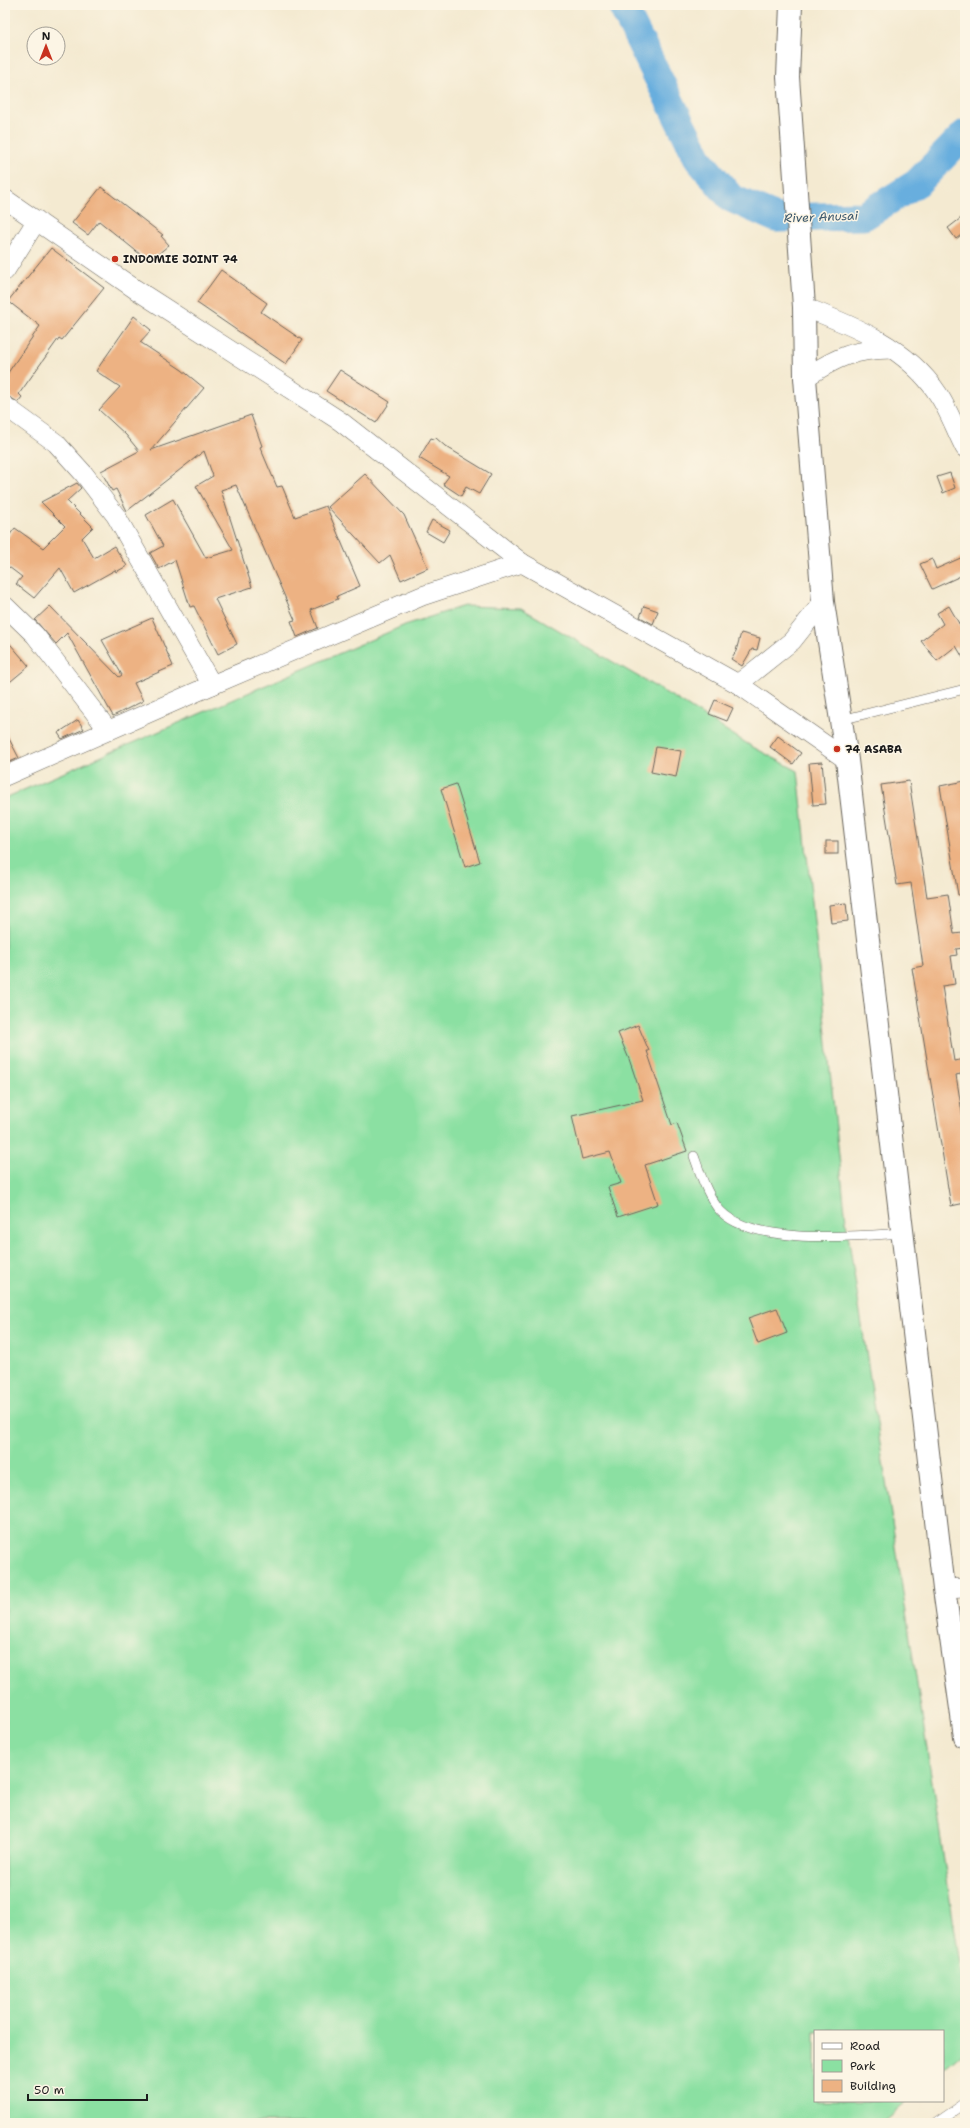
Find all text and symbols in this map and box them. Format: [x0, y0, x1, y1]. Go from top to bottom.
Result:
north arrow [26, 26, 66, 66]
text: N [42, 29, 51, 44]
water label: River Anusai [784, 208, 859, 226]
place label: INDOMIE JOINT 74 [123, 252, 238, 267]
marker: INDOMIE JOINT 74 [110, 254, 120, 264]
place label: 74 ASABA [845, 742, 903, 757]
marker: 74 ASABA [832, 744, 842, 754]
legend [814, 2030, 944, 2102]
text: Road [850, 2038, 881, 2054]
text: Park [850, 2058, 876, 2074]
scale bar [28, 2076, 147, 2102]
text: Building [850, 2078, 896, 2094]
text: 50 m [34, 2082, 64, 2098]

